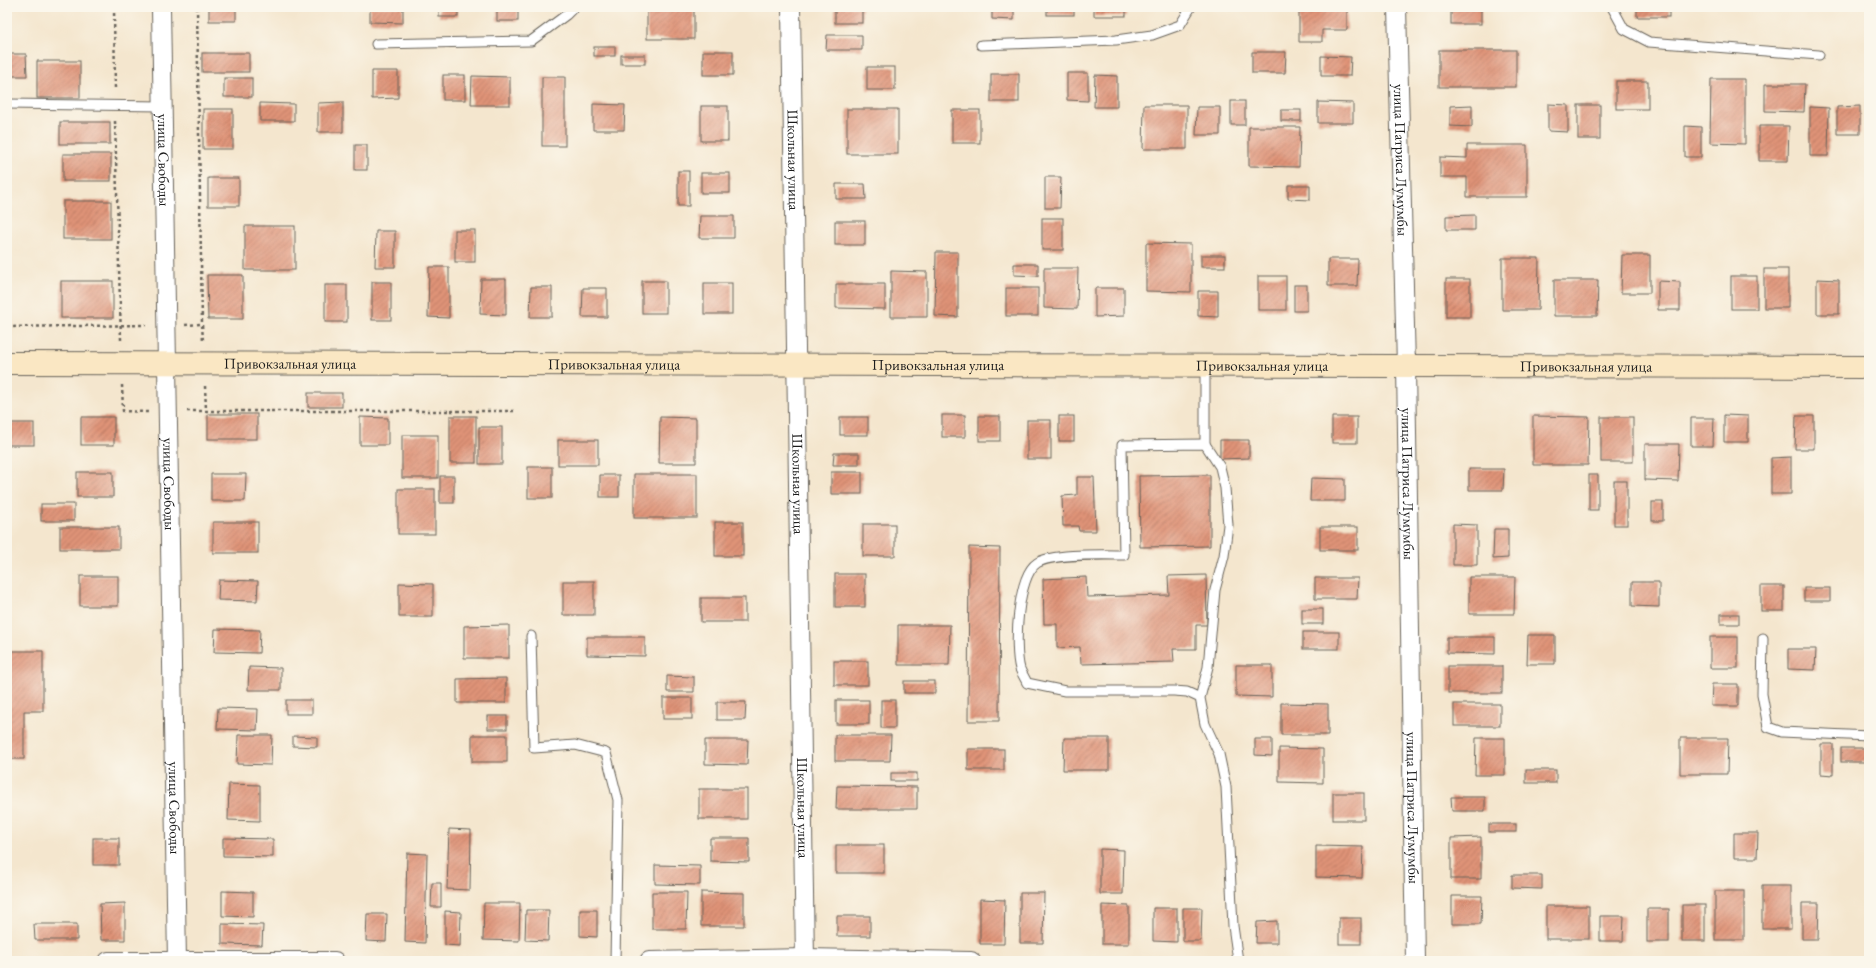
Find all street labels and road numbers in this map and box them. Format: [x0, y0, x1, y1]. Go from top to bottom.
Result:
street label: улица Патриса Лумумбы [1390, 84, 1413, 236]
street label: Школьная улица [784, 109, 804, 211]
street label: улица Свободы [154, 113, 174, 206]
street label: Привокзальная улица [224, 353, 356, 373]
street label: Привокзальная улица [548, 354, 680, 373]
street label: Привокзальная улица [872, 355, 1004, 374]
street label: Привокзальная улица [1196, 356, 1328, 375]
street label: Привокзальная улица [1520, 356, 1652, 376]
street label: улица Патриса Лумумбы [1398, 408, 1419, 560]
street label: Школьная улица [788, 433, 809, 535]
street label: улица Свободы [159, 437, 180, 530]
street label: улица Патриса Лумумбы [1403, 732, 1424, 884]
street label: Школьная улица [793, 757, 813, 859]
street label: улица Свободы [165, 761, 185, 854]

